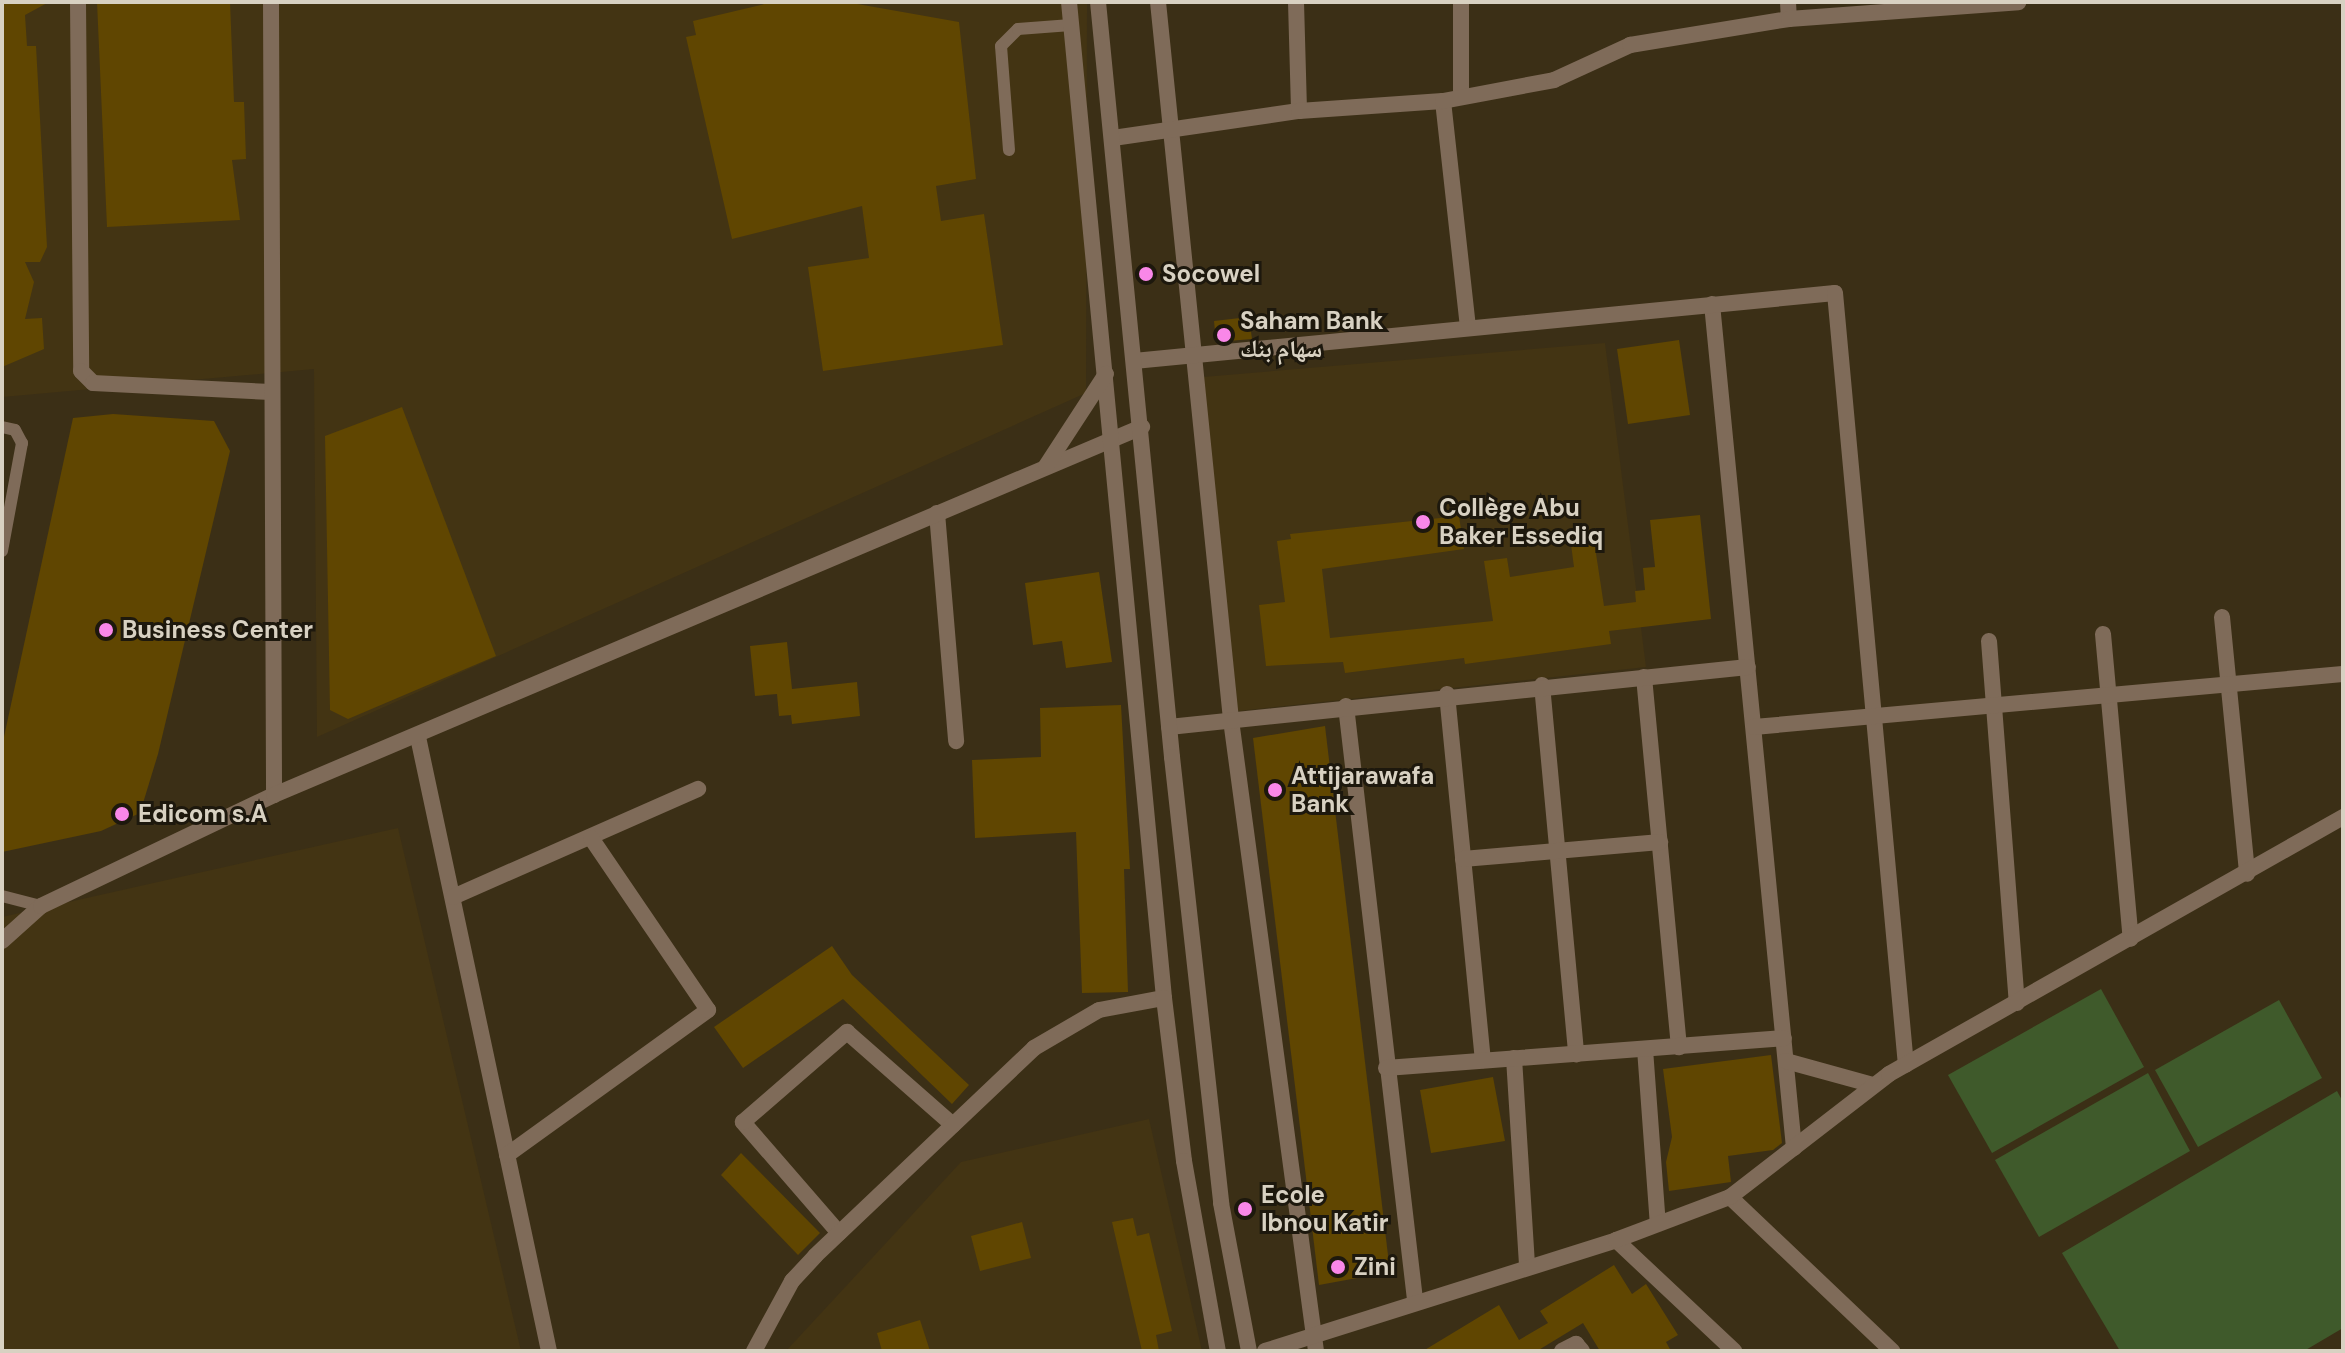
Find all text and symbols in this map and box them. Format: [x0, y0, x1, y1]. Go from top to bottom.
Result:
place label: Socowel [1162, 260, 1260, 288]
marker: Socowel [1137, 265, 1155, 283]
place label: Saham Bank سهام بنك [1240, 307, 1384, 363]
marker: Saham Bank سهام بنك [1215, 326, 1233, 344]
place label: Collège Abu Baker Essediq [1439, 494, 1603, 550]
marker: Collège Abu Baker Essediq [1414, 513, 1432, 531]
place label: Business Center [122, 616, 313, 644]
marker: Business Center [97, 621, 115, 639]
place label: Attijarawafa Bank [1291, 762, 1434, 818]
marker: Attijarawafa Bank [1266, 781, 1284, 799]
place label: Edicom s.A [138, 800, 268, 828]
marker: Edicom s.A [113, 805, 131, 823]
place label: Ecole Ibnou Katir [1261, 1181, 1389, 1237]
marker: Ecole Ibnou Katir [1236, 1200, 1254, 1218]
place label: Zini [1354, 1253, 1396, 1281]
marker: Zini [1329, 1258, 1347, 1276]

